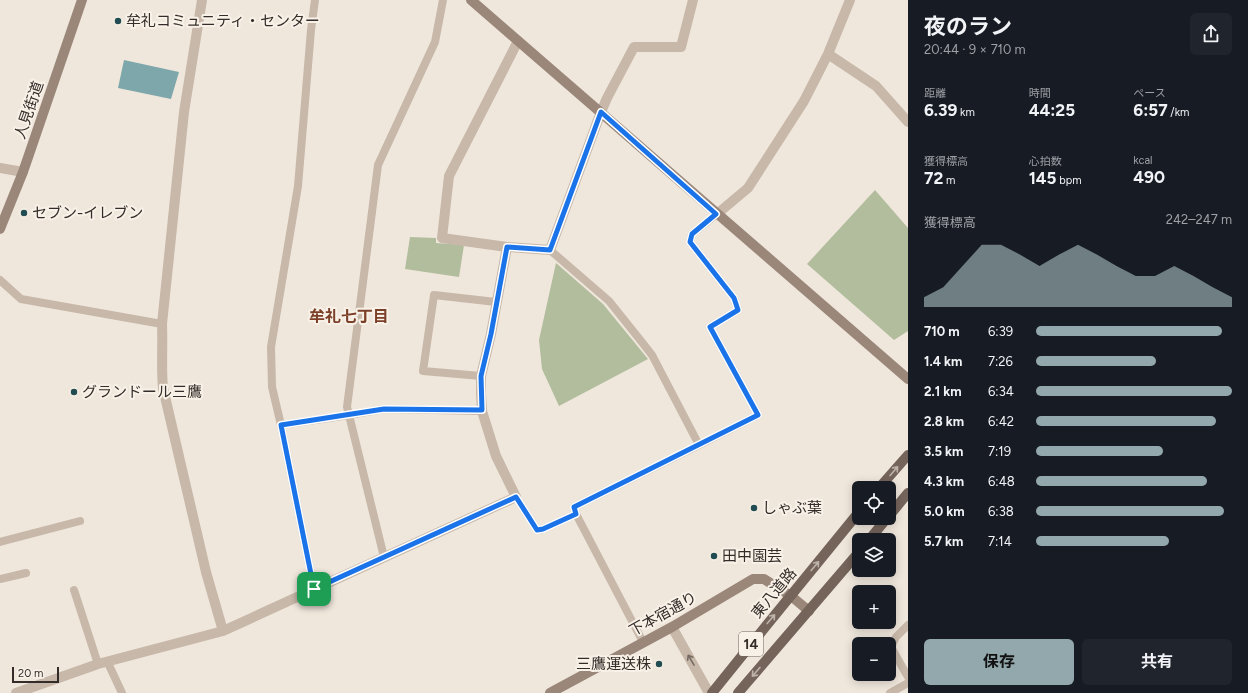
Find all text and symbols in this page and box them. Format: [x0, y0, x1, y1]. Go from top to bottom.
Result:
place label: 牟礼コミュニティ・センター [126, 12, 320, 30]
text: 夜のラン [924, 13, 1012, 40]
button: share [1190, 13, 1232, 55]
marker: 牟礼コミュニティ・センター [113, 16, 123, 26]
text: 20:44 · 9 × 710 m [924, 42, 1026, 57]
street label: 人見街道 [11, 79, 47, 141]
text: 距離 [924, 87, 946, 100]
text: 時間 [1029, 87, 1051, 100]
text: ペース [1133, 87, 1166, 100]
text: 6.39 [924, 100, 957, 120]
text: 44:25 [1029, 100, 1075, 120]
text: 6:57 [1133, 100, 1168, 120]
text: km [957, 106, 975, 119]
text: /km [1168, 106, 1189, 119]
text: kcal [1133, 154, 1153, 167]
text: 獲得標高 [924, 155, 968, 168]
text: 心拍数 [1029, 155, 1062, 168]
text: 490 [1133, 167, 1165, 187]
text: 72 [924, 168, 943, 188]
text: 145 [1029, 168, 1056, 188]
text: m [943, 174, 955, 187]
text: bpm [1056, 174, 1082, 187]
place label: セブン-イレブン [32, 204, 143, 222]
marker: セブン-イレブン [19, 208, 29, 218]
text: 242–247 m [1166, 212, 1232, 227]
text: 獲得標高 [924, 215, 976, 230]
district label: 牟礼七丁目 [309, 307, 389, 326]
text: 710 m [924, 324, 960, 339]
text: 6:39 [988, 324, 1013, 339]
text: 1.4 km [924, 354, 962, 369]
text: 7:26 [988, 354, 1013, 369]
place label: グランドール三鷹 [82, 383, 202, 401]
text: 2.1 km [924, 384, 962, 399]
text: 6:34 [988, 384, 1014, 399]
marker: グランドール三鷹 [69, 387, 79, 397]
text: 2.8 km [924, 414, 964, 429]
text: 6:42 [988, 414, 1014, 429]
text: 3.5 km [924, 444, 963, 459]
text: 7:19 [988, 444, 1011, 459]
one-way arrow [889, 466, 898, 477]
text: 4.3 km [924, 474, 964, 489]
text: 6:48 [988, 474, 1015, 489]
map controls [852, 481, 896, 681]
button: locate [852, 481, 896, 525]
place label: しゃぶ葉 [762, 499, 822, 517]
marker: しゃぶ葉 [749, 503, 759, 513]
text: 5.0 km [924, 504, 965, 519]
text: 6:38 [988, 504, 1014, 519]
button: layers [852, 533, 896, 577]
text: 5.7 km [924, 534, 963, 549]
text: 7:14 [988, 534, 1012, 549]
place label: 田中園芸 [722, 547, 782, 565]
marker: 田中園芸 [709, 551, 719, 561]
one-way arrow [811, 561, 820, 571]
street label: 東八道路 [748, 564, 800, 622]
pin [297, 572, 331, 606]
icon: arrive [303, 578, 325, 600]
button: + [852, 585, 896, 629]
street label: 下本宿通り [626, 588, 700, 640]
one-way arrow [767, 613, 776, 624]
road number: 14 [739, 632, 763, 656]
button: − [852, 637, 896, 681]
button: 保存 [924, 639, 1074, 685]
button: 共有 [1082, 639, 1232, 685]
one-way arrow [686, 654, 694, 666]
place label: 三鷹運送株 [576, 655, 651, 673]
marker: 三鷹運送株 [654, 659, 664, 669]
scale bar [12, 665, 59, 684]
text: 20 m [18, 667, 43, 680]
one-way arrow [752, 667, 761, 677]

